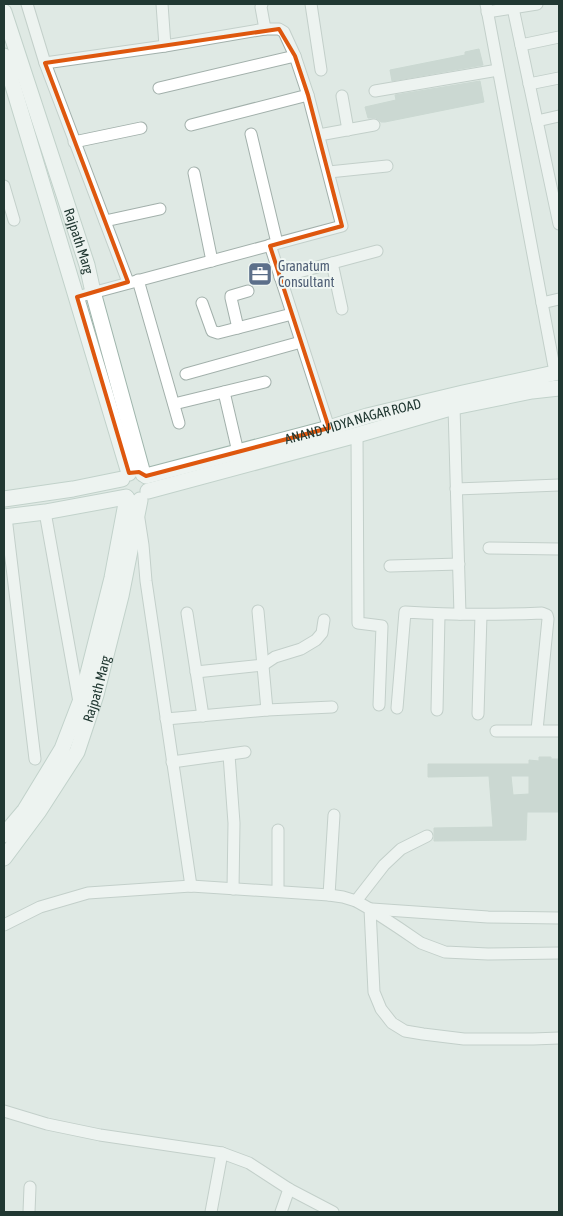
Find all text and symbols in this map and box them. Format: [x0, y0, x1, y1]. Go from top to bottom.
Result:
street label: Rajpath Marg [61, 206, 97, 275]
place label: Granatum Consultant [278, 258, 334, 290]
office icon: Granatum Consultant [247, 261, 273, 287]
street label: ANAND VIDYA NAGAR ROAD [283, 395, 423, 447]
street label: Rajpath Marg [80, 654, 114, 724]

